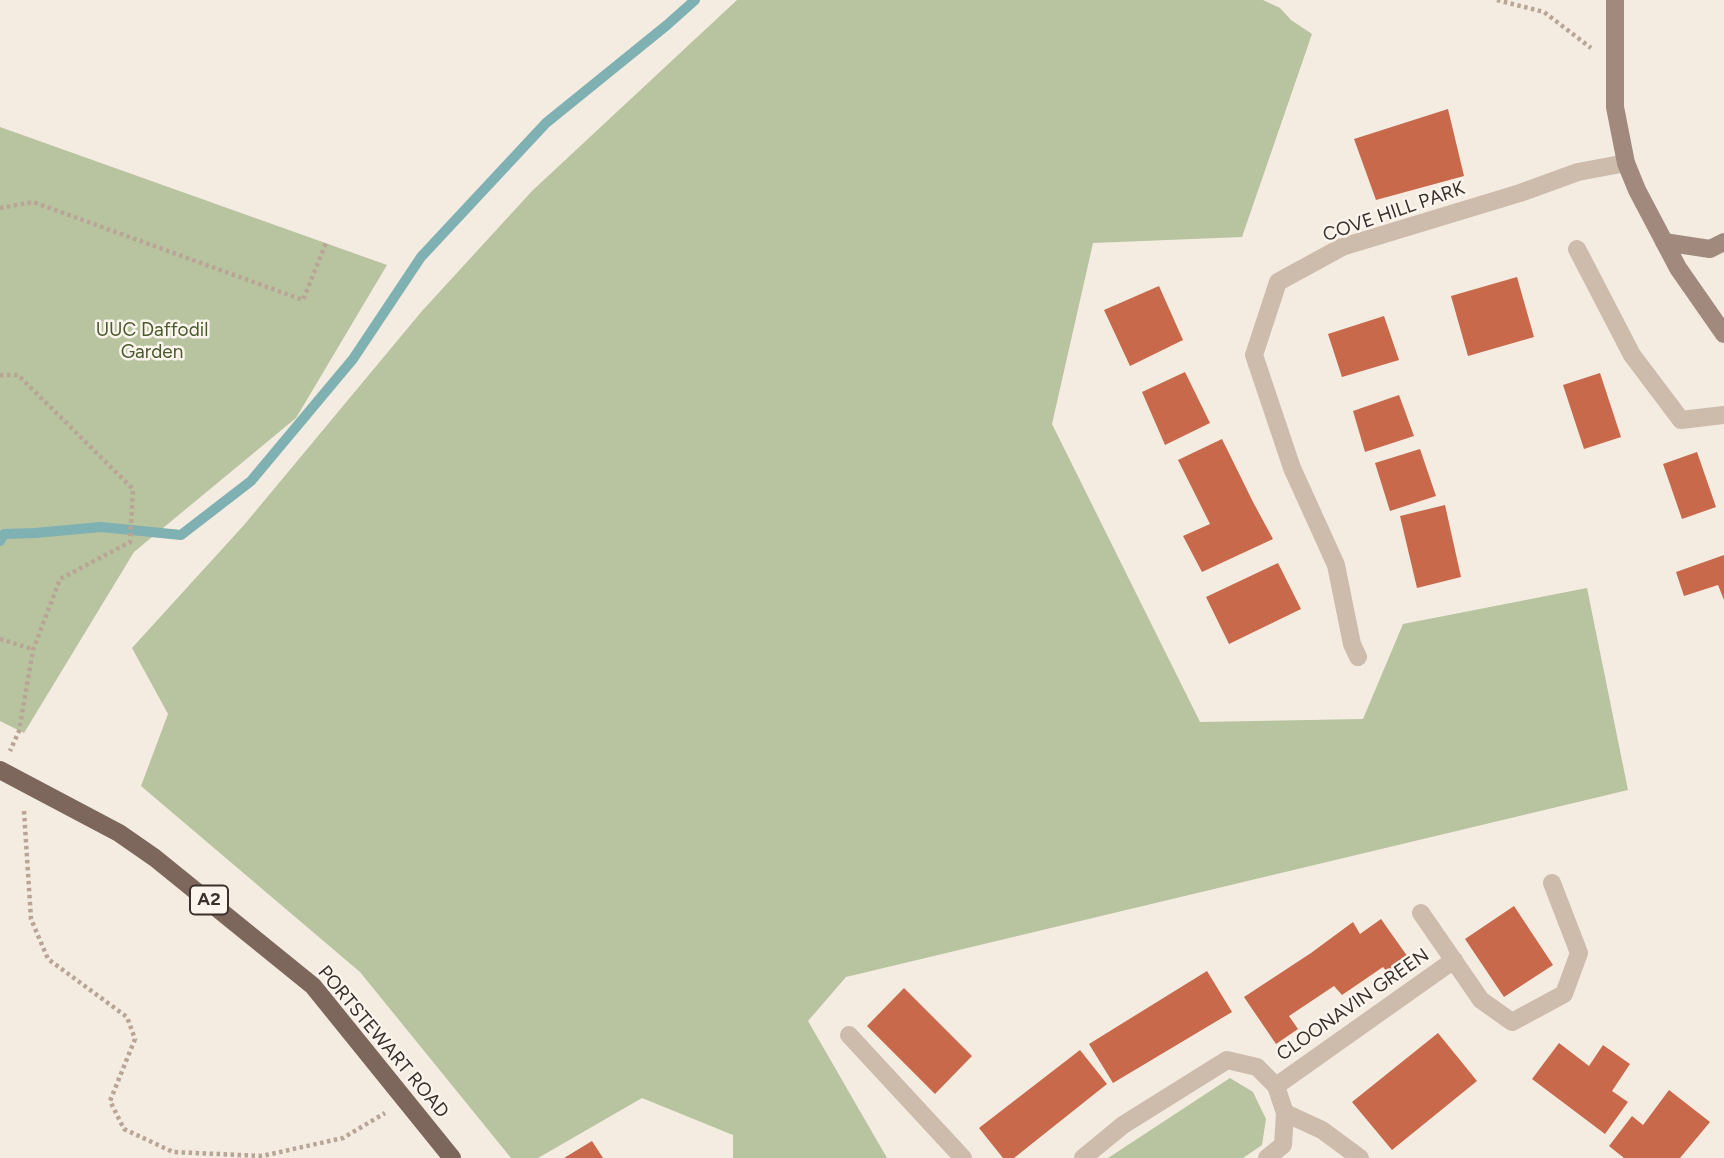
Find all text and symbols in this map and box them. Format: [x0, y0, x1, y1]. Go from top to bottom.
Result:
street label: COVE HILL PARK [1320, 177, 1468, 247]
park label: UUC Daffodil Garden [96, 319, 208, 363]
road number: A2 [190, 886, 228, 915]
street label: CLOONAVIN GREEN [1272, 944, 1434, 1066]
street label: PORTSTEWART ROAD [313, 961, 453, 1123]

